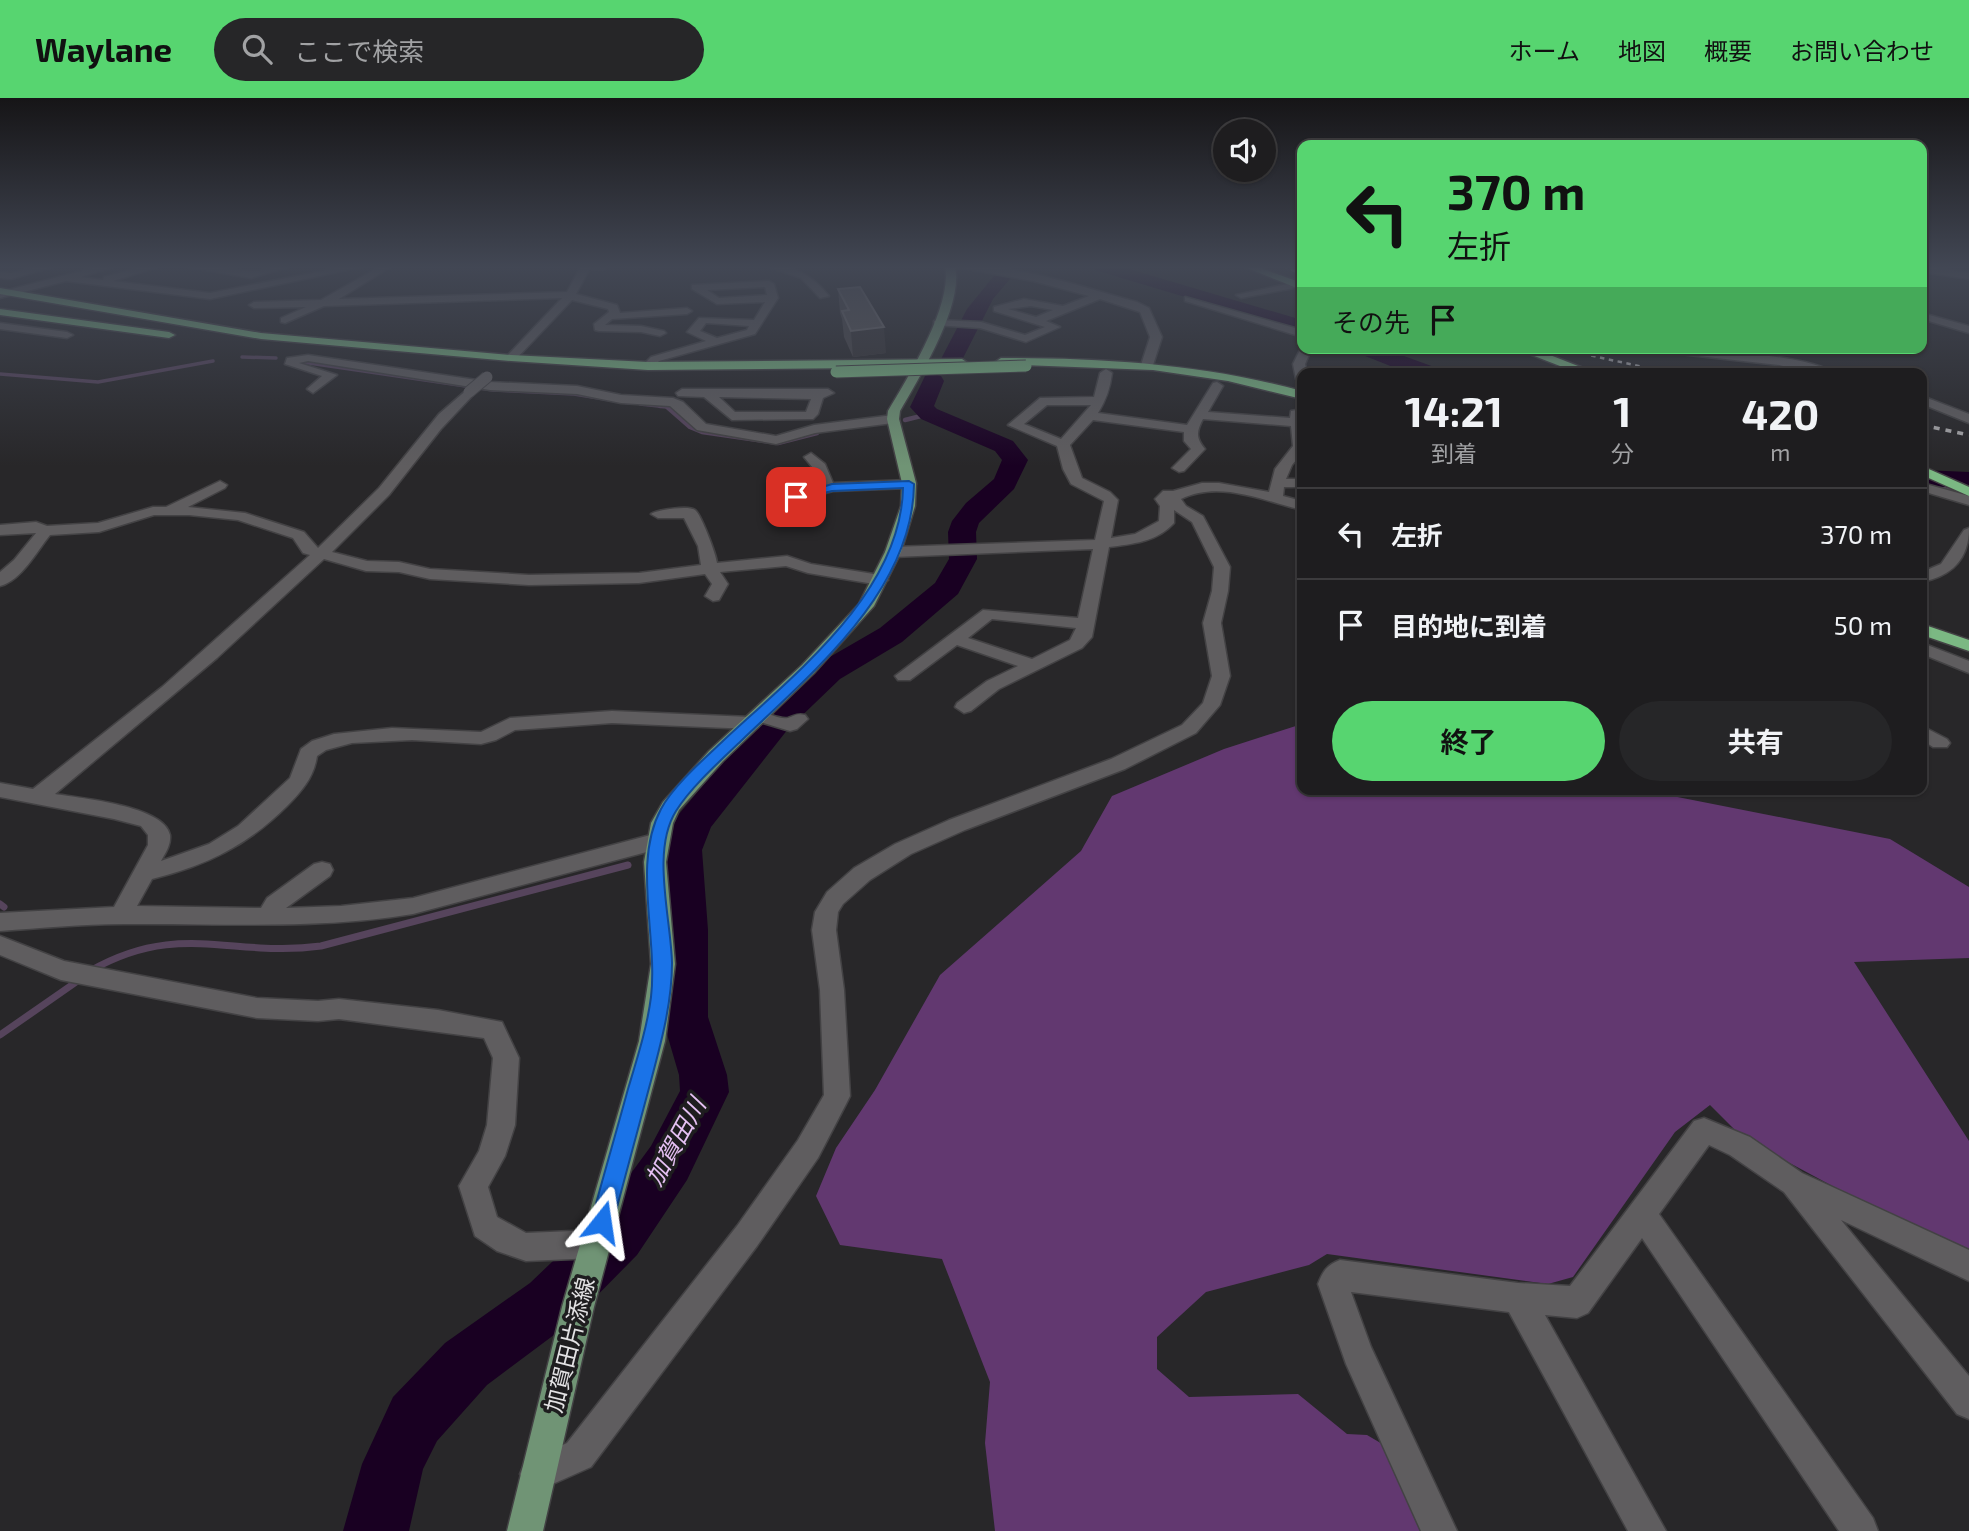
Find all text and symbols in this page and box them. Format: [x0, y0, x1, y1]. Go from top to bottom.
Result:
search box [214, 18, 704, 81]
text: Waylane [35, 29, 172, 69]
icon: search [238, 30, 276, 68]
text: ここで検索 [294, 35, 424, 66]
text: ホーム [1509, 36, 1580, 65]
text: 地図 [1618, 36, 1666, 65]
text: 概要 [1704, 36, 1752, 65]
text: お問い合わせ [1790, 36, 1934, 65]
map controls [1213, 119, 1276, 182]
button: sound [1213, 119, 1276, 182]
text: 370 m [1447, 161, 1585, 220]
icon: left [1332, 168, 1423, 259]
text: 左折 [1447, 226, 1511, 264]
icon: arrive [1424, 301, 1462, 339]
text: その先 [1332, 306, 1410, 337]
text: 14:21 [1405, 385, 1503, 435]
text: 1 [1613, 385, 1631, 435]
text: 420 [1742, 388, 1819, 438]
text: m [1770, 438, 1790, 466]
text: 到着 [1431, 439, 1477, 467]
text: 分 [1611, 439, 1634, 467]
pin [766, 467, 826, 527]
icon: arrive [777, 478, 815, 516]
icon: left [1332, 515, 1370, 553]
text: 370 m [1820, 518, 1892, 549]
text: 左折 [1391, 519, 1443, 550]
icon: arrive [1332, 606, 1370, 644]
text: 50 m [1834, 609, 1892, 640]
text: 目的地に到着 [1391, 610, 1547, 641]
button: 終了 [1332, 701, 1605, 781]
button: 共有 [1619, 701, 1892, 781]
water label: 加賀田川 [639, 1090, 712, 1190]
position arrow [565, 1185, 639, 1259]
street label: 加賀田片添線 [539, 1274, 599, 1415]

